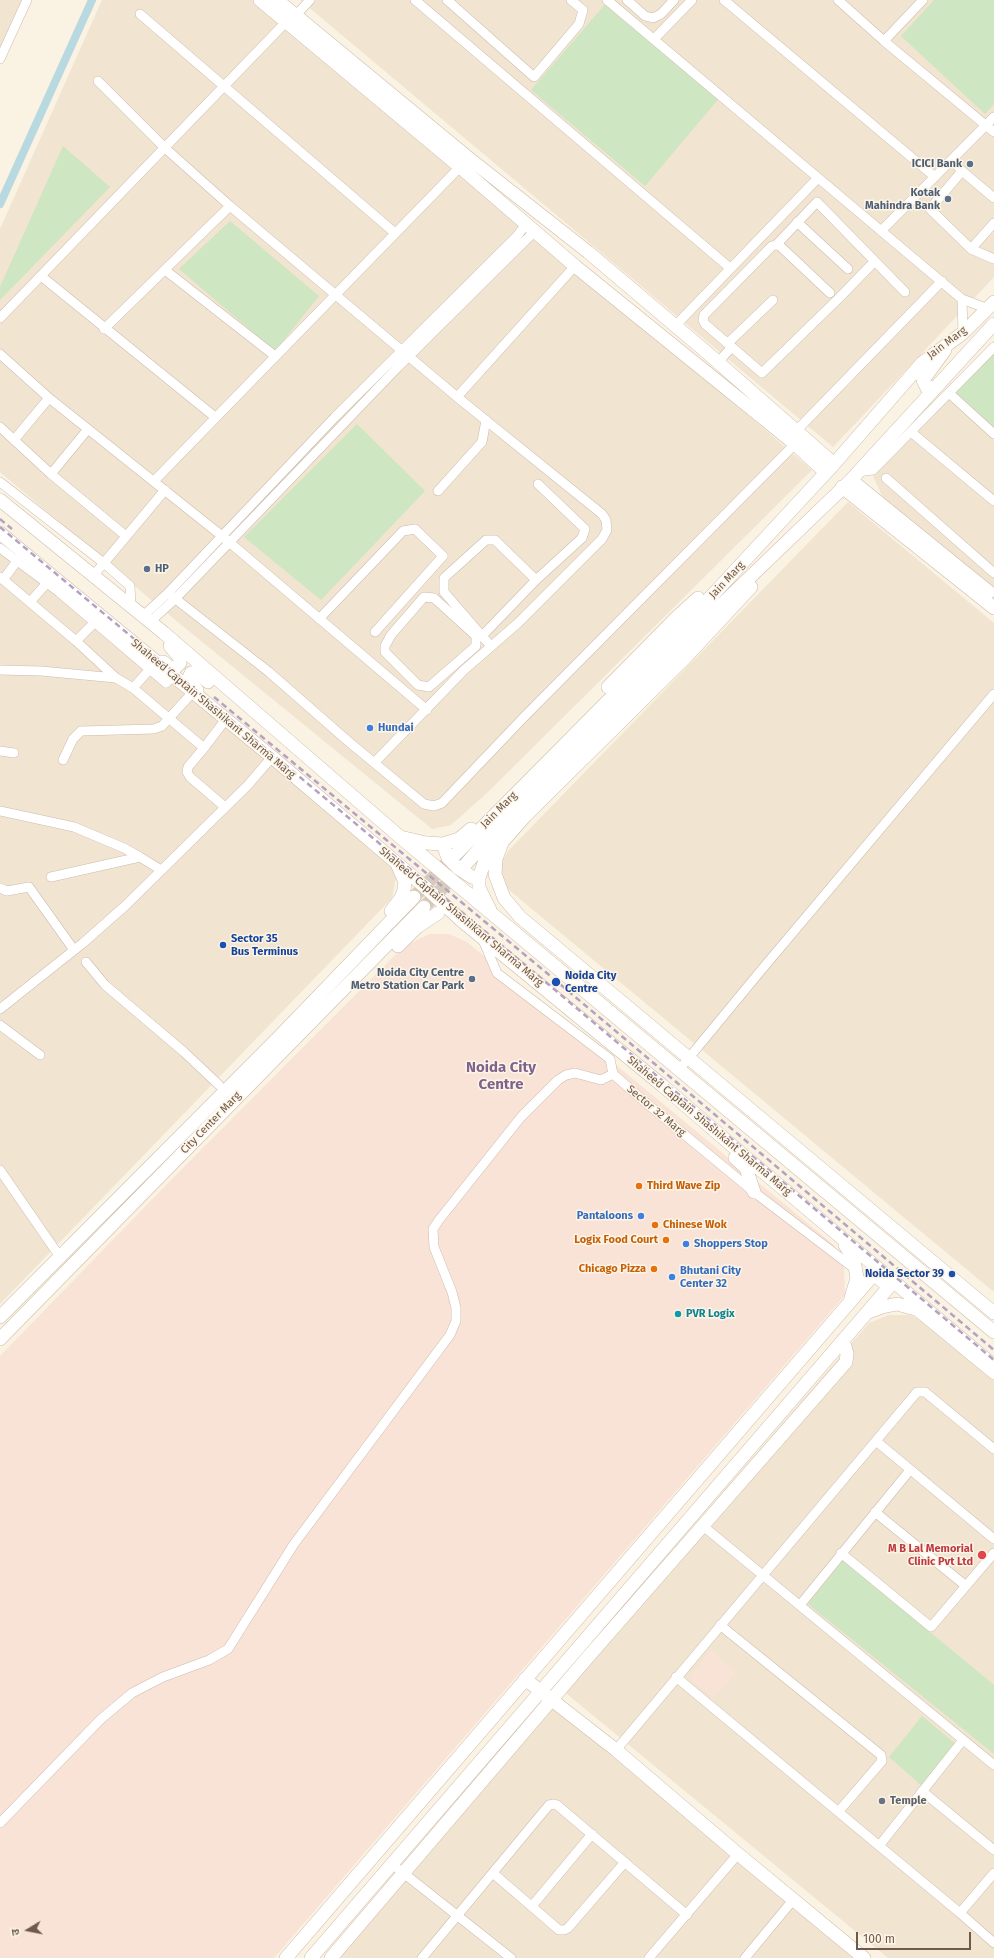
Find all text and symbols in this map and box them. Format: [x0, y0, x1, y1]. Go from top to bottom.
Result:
place label: ICICI Bank [912, 157, 962, 171]
marker: ICICI Bank [965, 159, 975, 169]
place label: Kotak Mahindra Bank [865, 186, 940, 212]
marker: Kotak Mahindra Bank [943, 194, 953, 204]
street label: Jain Marg [925, 324, 969, 362]
street label: Jain Marg [706, 559, 748, 601]
place label: HP [155, 562, 169, 576]
marker: HP [142, 564, 152, 574]
street label: Shaheed Captain Shashikant Sharma Marg [128, 636, 298, 782]
place label: Hundai [378, 721, 414, 735]
marker: Hundai [365, 723, 375, 733]
street label: Jain Marg [478, 789, 520, 831]
street label: Shaheed Captain Shashikant Sharma Marg [376, 844, 546, 990]
place label: Sector 35 Bus Terminus [231, 932, 298, 958]
marker: Sector 35 Bus Terminus [218, 940, 228, 950]
place label: Noida City Centre Metro Station Car Park [351, 966, 464, 992]
place label: Noida City Centre [565, 969, 616, 995]
marker: Noida City Centre Metro Station Car Park [467, 974, 477, 984]
marker: Noida City Centre [550, 976, 562, 988]
street label: Shaheed Captain Shashikant Sharma Marg [624, 1053, 794, 1199]
district label: Noida City Centre [466, 1059, 536, 1094]
street label: Sector 32 Marg [624, 1083, 688, 1139]
street label: City Center Marg [178, 1089, 244, 1157]
place label: Third Wave Zip [647, 1179, 720, 1193]
marker: Third Wave Zip [634, 1181, 644, 1191]
place label: Pantaloons [577, 1209, 633, 1223]
marker: Pantaloons [636, 1211, 646, 1221]
place label: Chinese Wok [663, 1218, 727, 1232]
marker: Chinese Wok [650, 1220, 660, 1230]
place label: Logix Food Court [574, 1233, 658, 1247]
marker: Logix Food Court [661, 1235, 671, 1245]
place label: Shoppers Stop [694, 1237, 768, 1251]
marker: Shoppers Stop [681, 1239, 691, 1249]
place label: Chicago Pizza [579, 1262, 646, 1276]
marker: Chicago Pizza [649, 1264, 659, 1274]
place label: Bhutani City Center 32 [680, 1264, 741, 1290]
place label: Noida Sector 39 [865, 1267, 944, 1281]
marker: Noida Sector 39 [947, 1269, 957, 1279]
marker: Bhutani City Center 32 [667, 1272, 677, 1282]
place label: PVR Logix [686, 1307, 735, 1321]
marker: PVR Logix [673, 1309, 683, 1319]
place label: M B Lal Memorial Clinic Pvt Ltd [888, 1542, 973, 1568]
marker: M B Lal Memorial Clinic Pvt Ltd [976, 1549, 988, 1561]
place label: Temple [890, 1794, 927, 1808]
marker: Temple [877, 1796, 887, 1806]
north arrow [8, 1910, 48, 1950]
scale bar [858, 1924, 973, 1950]
text: उ [9, 1928, 23, 1936]
text: 100 m [863, 1932, 895, 1946]

